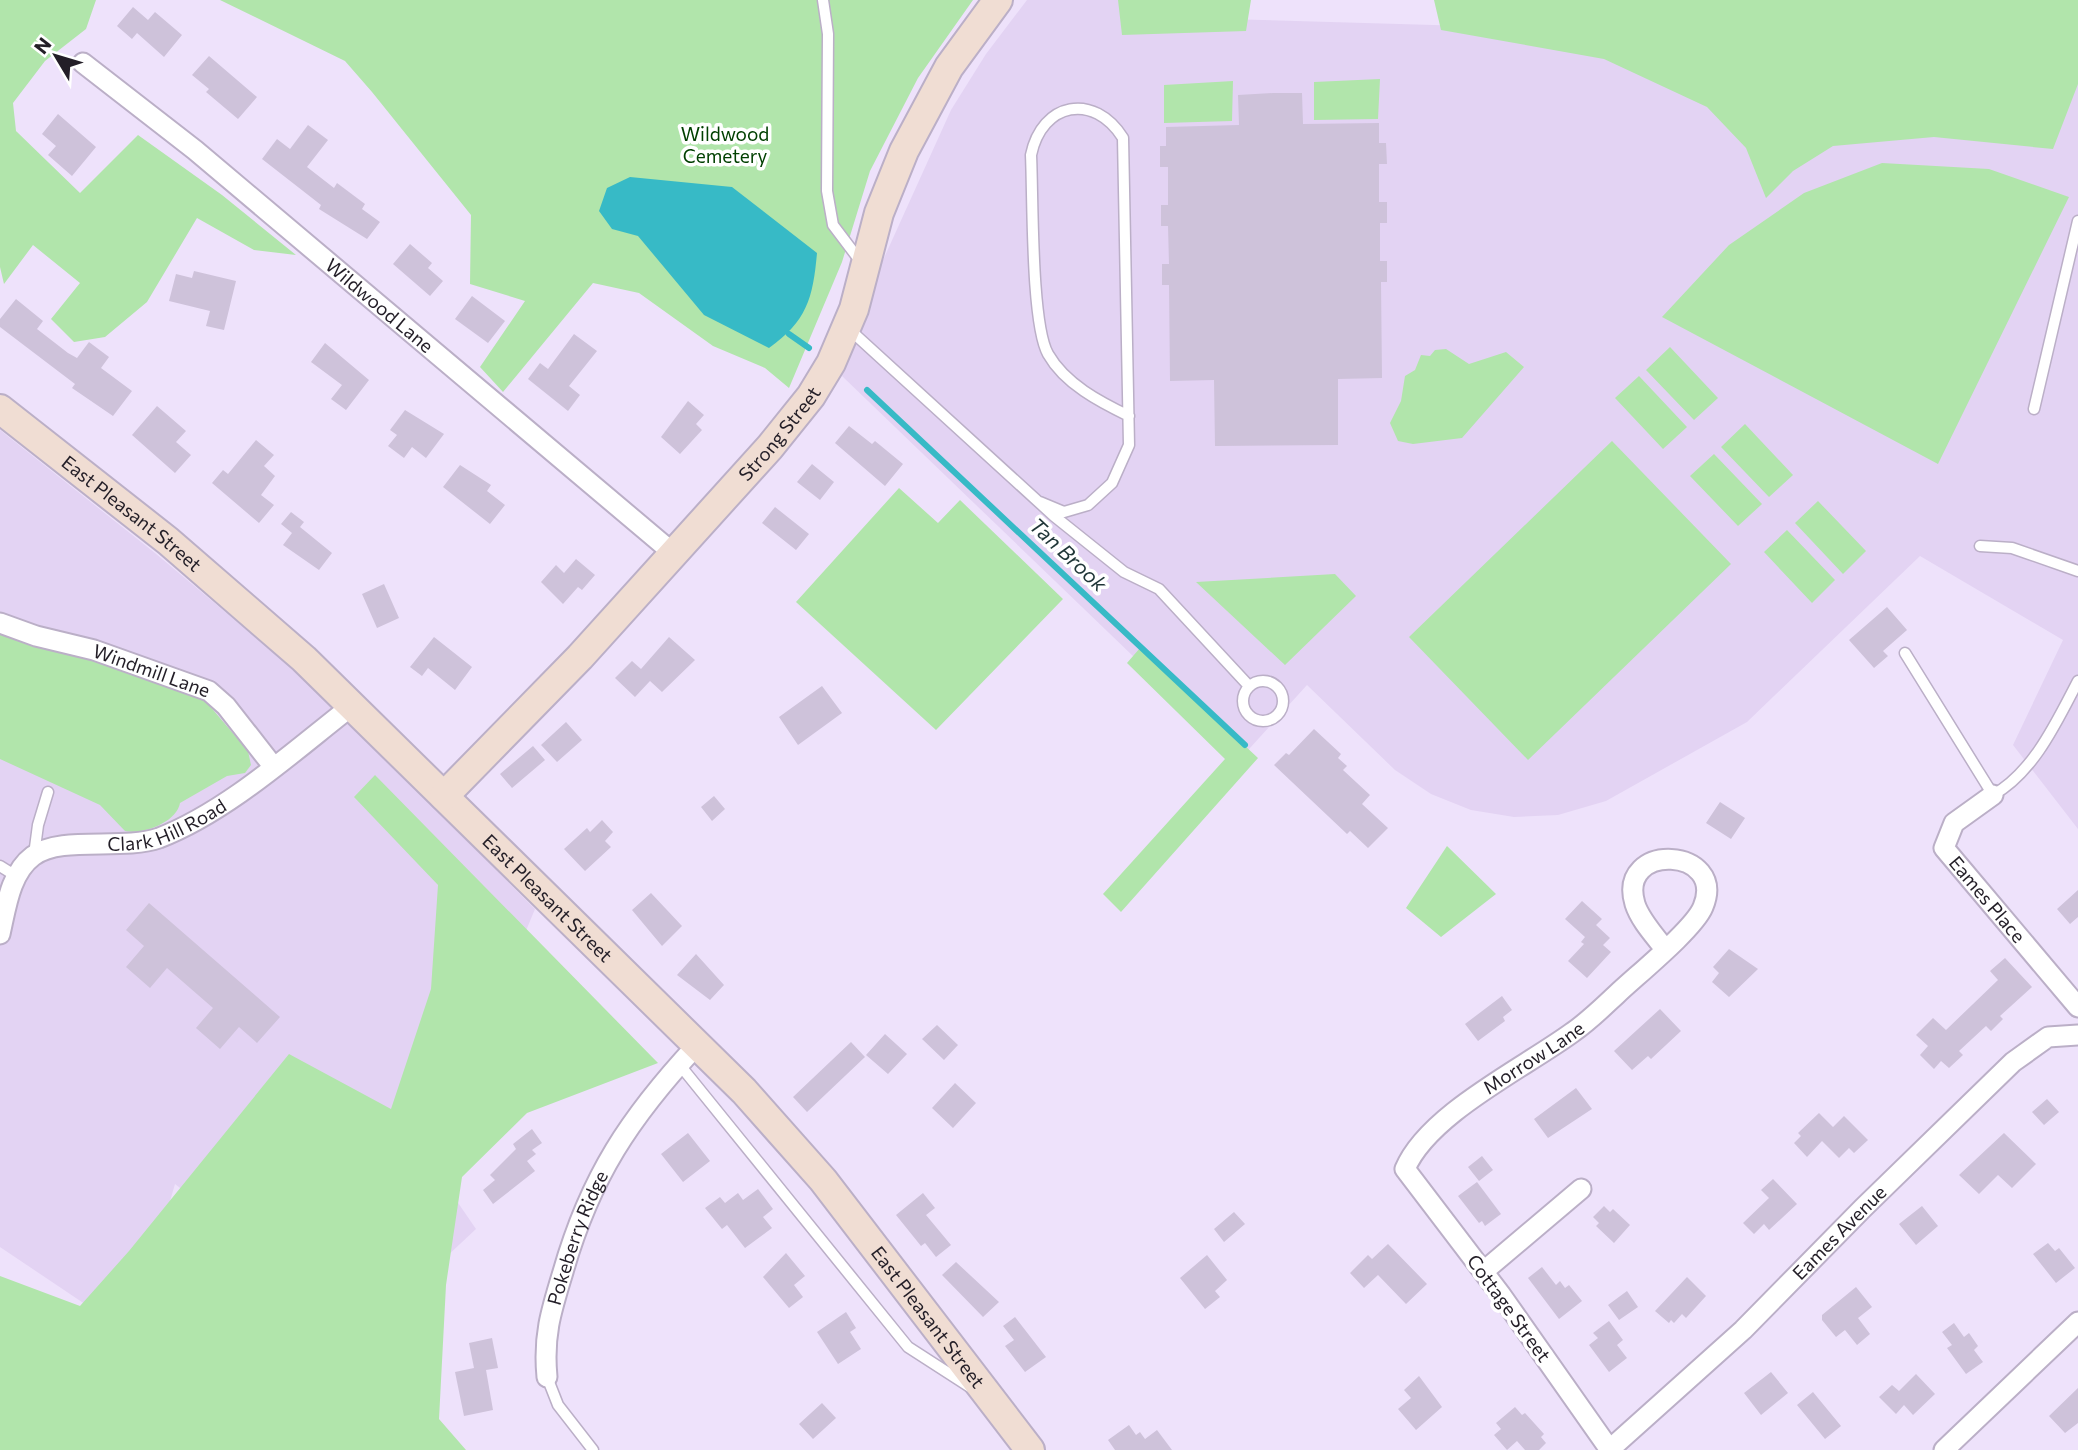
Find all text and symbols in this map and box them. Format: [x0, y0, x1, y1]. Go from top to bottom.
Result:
north arrow [21, 21, 91, 91]
text: N [29, 33, 56, 58]
park label: Wildwood Cemetery [681, 122, 769, 167]
street label: Wildwood Lane [321, 253, 438, 357]
street label: Strong Street [733, 382, 825, 485]
street label: East Pleasant Street [57, 450, 207, 576]
water label: Tan Brook [1025, 512, 1113, 596]
street label: Windmill Lane [90, 639, 213, 701]
street label: Clark Hill Road [107, 794, 230, 855]
street label: East Pleasant Street [478, 829, 618, 967]
street label: Eames Place [1945, 851, 2031, 947]
street label: Morrow Lane [1478, 1016, 1588, 1099]
street label: Pokeberry Ridge [542, 1166, 612, 1307]
street label: Eames Avenue [1787, 1180, 1891, 1284]
street label: East Pleasant Street [867, 1241, 990, 1392]
street label: Cottage Street [1463, 1249, 1556, 1366]

